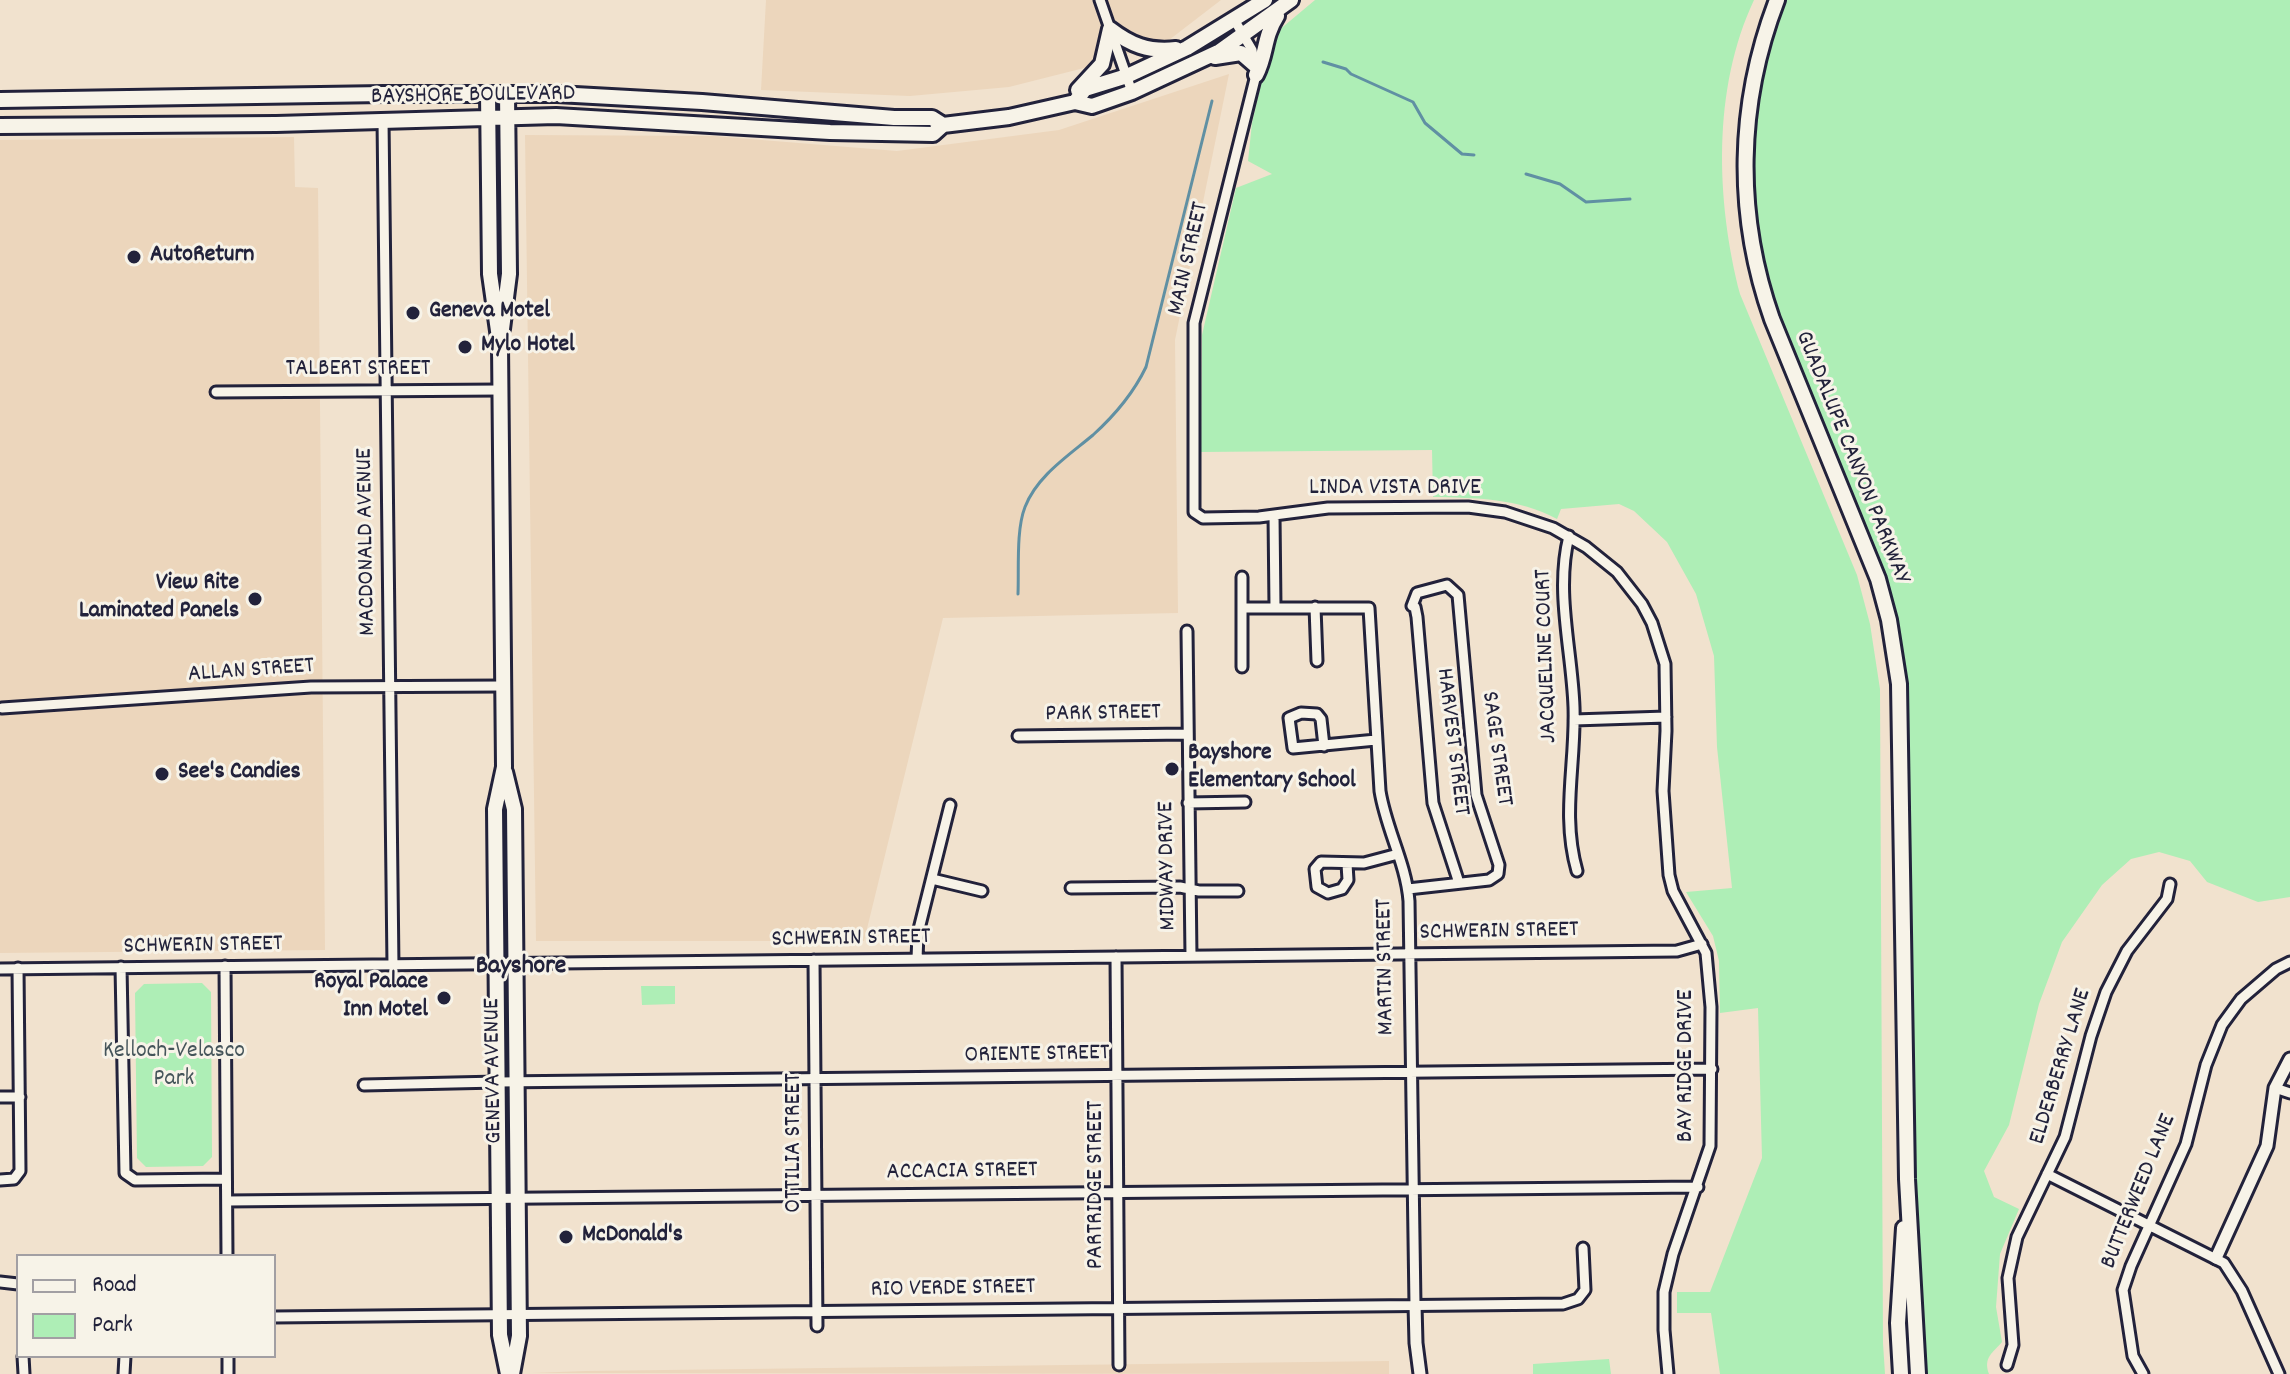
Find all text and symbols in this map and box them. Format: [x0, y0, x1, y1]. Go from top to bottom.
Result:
street label: BAYSHORE BOULEVARD [371, 81, 575, 113]
street label: MAIN STREET [1163, 200, 1217, 318]
place label: AutoReturn [150, 243, 254, 271]
marker: AutoReturn [125, 248, 143, 266]
place label: Geneva Motel [429, 299, 550, 327]
marker: Geneva Motel [404, 304, 422, 322]
street label: GUADALUPE CANYON PARKWAY [1787, 327, 1915, 589]
place label: Mylo Hotel [481, 333, 575, 361]
marker: Mylo Hotel [456, 338, 474, 356]
street label: TALBERT STREET [286, 357, 430, 385]
street label: MACDONALD AVENUE [352, 448, 384, 636]
street label: LINDA VISTA DRIVE [1309, 476, 1481, 504]
street label: JACQUELINE COURT [1531, 568, 1565, 744]
place label: View Rite Laminated Panels [79, 571, 239, 627]
marker: View Rite Laminated Panels [246, 590, 264, 608]
street label: ALLAN STREET [187, 653, 315, 691]
street label: HARVEST STREET [1428, 667, 1474, 817]
street label: SAGE STREET [1473, 690, 1517, 808]
street label: PARK STREET [1045, 700, 1161, 730]
place label: Bayshore Elementary School [1188, 741, 1356, 797]
place label: See's Candies [178, 760, 301, 788]
marker: Bayshore Elementary School [1163, 760, 1181, 778]
marker: See's Candies [153, 765, 171, 783]
street label: MIDWAY DRIVE [1153, 801, 1185, 931]
street label: MARTIN STREET [1371, 899, 1403, 1035]
street label: SCHWERIN STREET [1419, 917, 1579, 949]
street label: SCHWERIN STREET [771, 924, 931, 956]
street label: SCHWERIN STREET [123, 931, 283, 963]
district label: Bayshore [476, 952, 566, 984]
place label: Royal Palace Inn Motel [314, 970, 428, 1026]
street label: ELDERBERRY LANE [2025, 986, 2099, 1148]
marker: Royal Palace Inn Motel [435, 989, 453, 1007]
street label: BAY RIDGE DRIVE [1674, 990, 1702, 1142]
street label: GENEVA AVENUE [479, 998, 511, 1144]
park label: Kelloch-Velasco Park [103, 1039, 245, 1095]
street label: ORIENTE STREET [964, 1040, 1110, 1072]
street label: OTTILIA STREET [782, 1073, 810, 1213]
street label: PARTRIDGE STREET [1084, 1101, 1112, 1269]
street label: BUTTERWEED LANE [2096, 1111, 2184, 1273]
street label: ACCACIA STREET [886, 1157, 1038, 1189]
place label: McDonald's [582, 1223, 683, 1251]
marker: McDonald's [557, 1228, 575, 1246]
legend [16, 1254, 276, 1358]
text: Road [92, 1269, 137, 1303]
street label: RIO VERDE STREET [870, 1274, 1036, 1306]
text: Park [92, 1309, 133, 1343]

